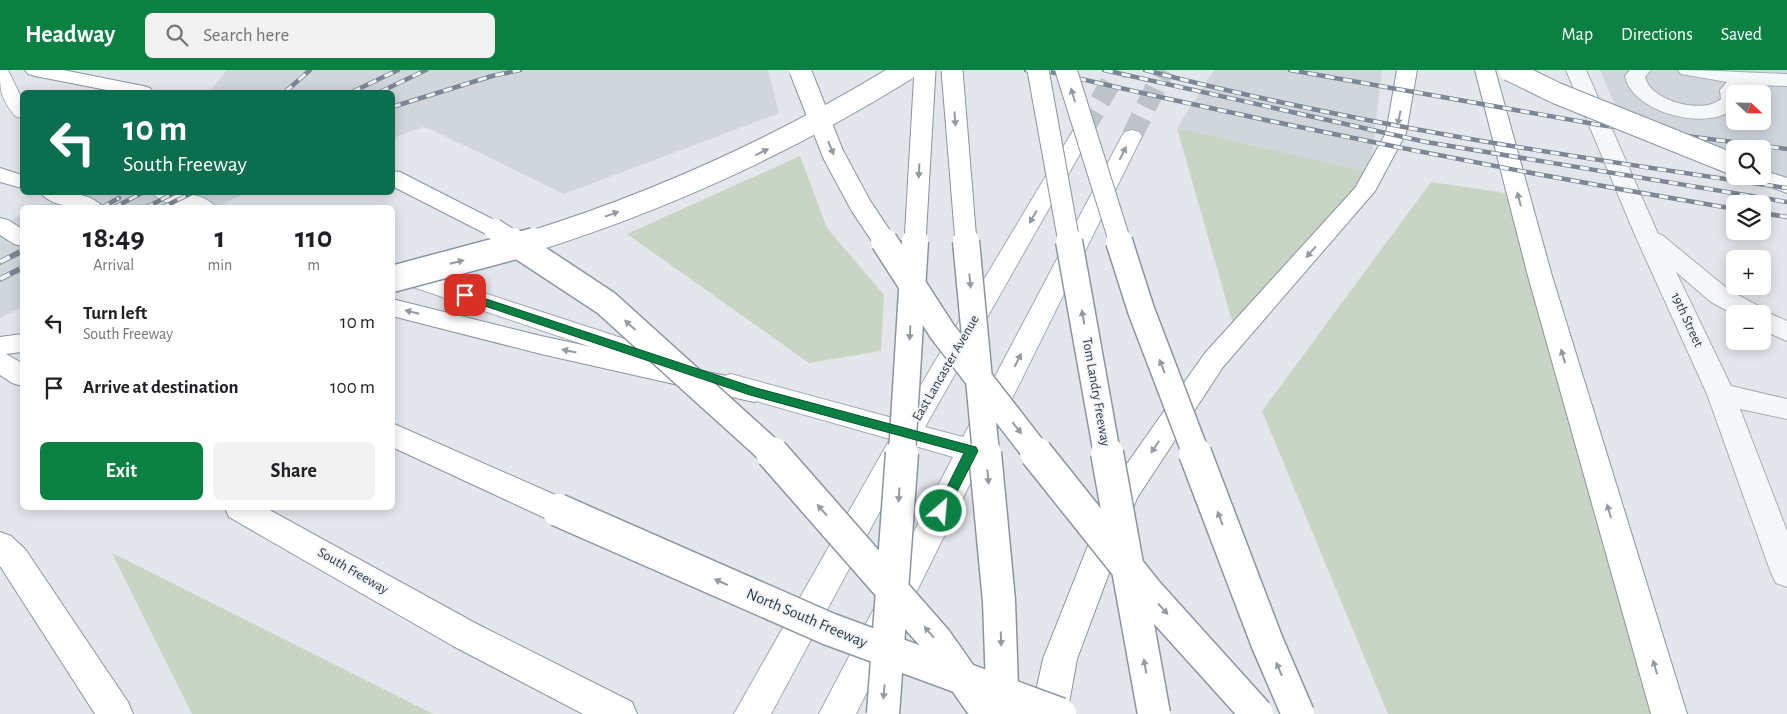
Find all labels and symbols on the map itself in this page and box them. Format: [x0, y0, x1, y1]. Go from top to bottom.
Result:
north arrow [1726, 85, 1771, 130]
one-way arrow [1069, 87, 1077, 102]
one-way arrow [1395, 110, 1403, 126]
one-way arrow [952, 111, 960, 127]
one-way arrow [827, 141, 835, 155]
one-way arrow [1119, 146, 1127, 161]
one-way arrow [755, 148, 769, 156]
one-way arrow [915, 163, 923, 179]
one-way arrow [1515, 192, 1523, 207]
one-way arrow [604, 210, 619, 217]
one-way arrow [1029, 210, 1038, 223]
one-way arrow [1305, 246, 1316, 259]
one-way arrow [449, 258, 464, 266]
one-way arrow [966, 273, 974, 289]
pin [444, 274, 486, 316]
street label: 19th Street [1668, 291, 1706, 350]
one-way arrow [404, 307, 419, 315]
one-way arrow [1078, 308, 1086, 324]
street label: East Lancaster Avenue [910, 313, 982, 423]
one-way arrow [624, 319, 636, 331]
one-way arrow [905, 326, 913, 342]
street label: Tom Landry Freeway [1080, 336, 1112, 448]
one-way arrow [562, 347, 577, 355]
one-way arrow [1559, 348, 1567, 363]
one-way arrow [1014, 353, 1022, 368]
one-way arrow [1158, 358, 1166, 373]
one-way arrow [1012, 421, 1022, 435]
one-way arrow [1150, 440, 1160, 454]
one-way arrow [984, 469, 992, 485]
position arrow [914, 484, 966, 536]
one-way arrow [894, 488, 902, 504]
one-way arrow [817, 504, 828, 516]
one-way arrow [1605, 504, 1613, 519]
one-way arrow [1216, 510, 1224, 525]
street label: South Freeway [315, 545, 391, 597]
one-way arrow [714, 577, 728, 585]
street label: North South Freeway [744, 585, 870, 652]
one-way arrow [1157, 603, 1169, 615]
one-way arrow [924, 625, 935, 638]
one-way arrow [997, 631, 1005, 647]
one-way arrow [1141, 658, 1149, 674]
one-way arrow [1651, 660, 1659, 675]
one-way arrow [1274, 662, 1282, 676]
one-way arrow [880, 685, 888, 701]

